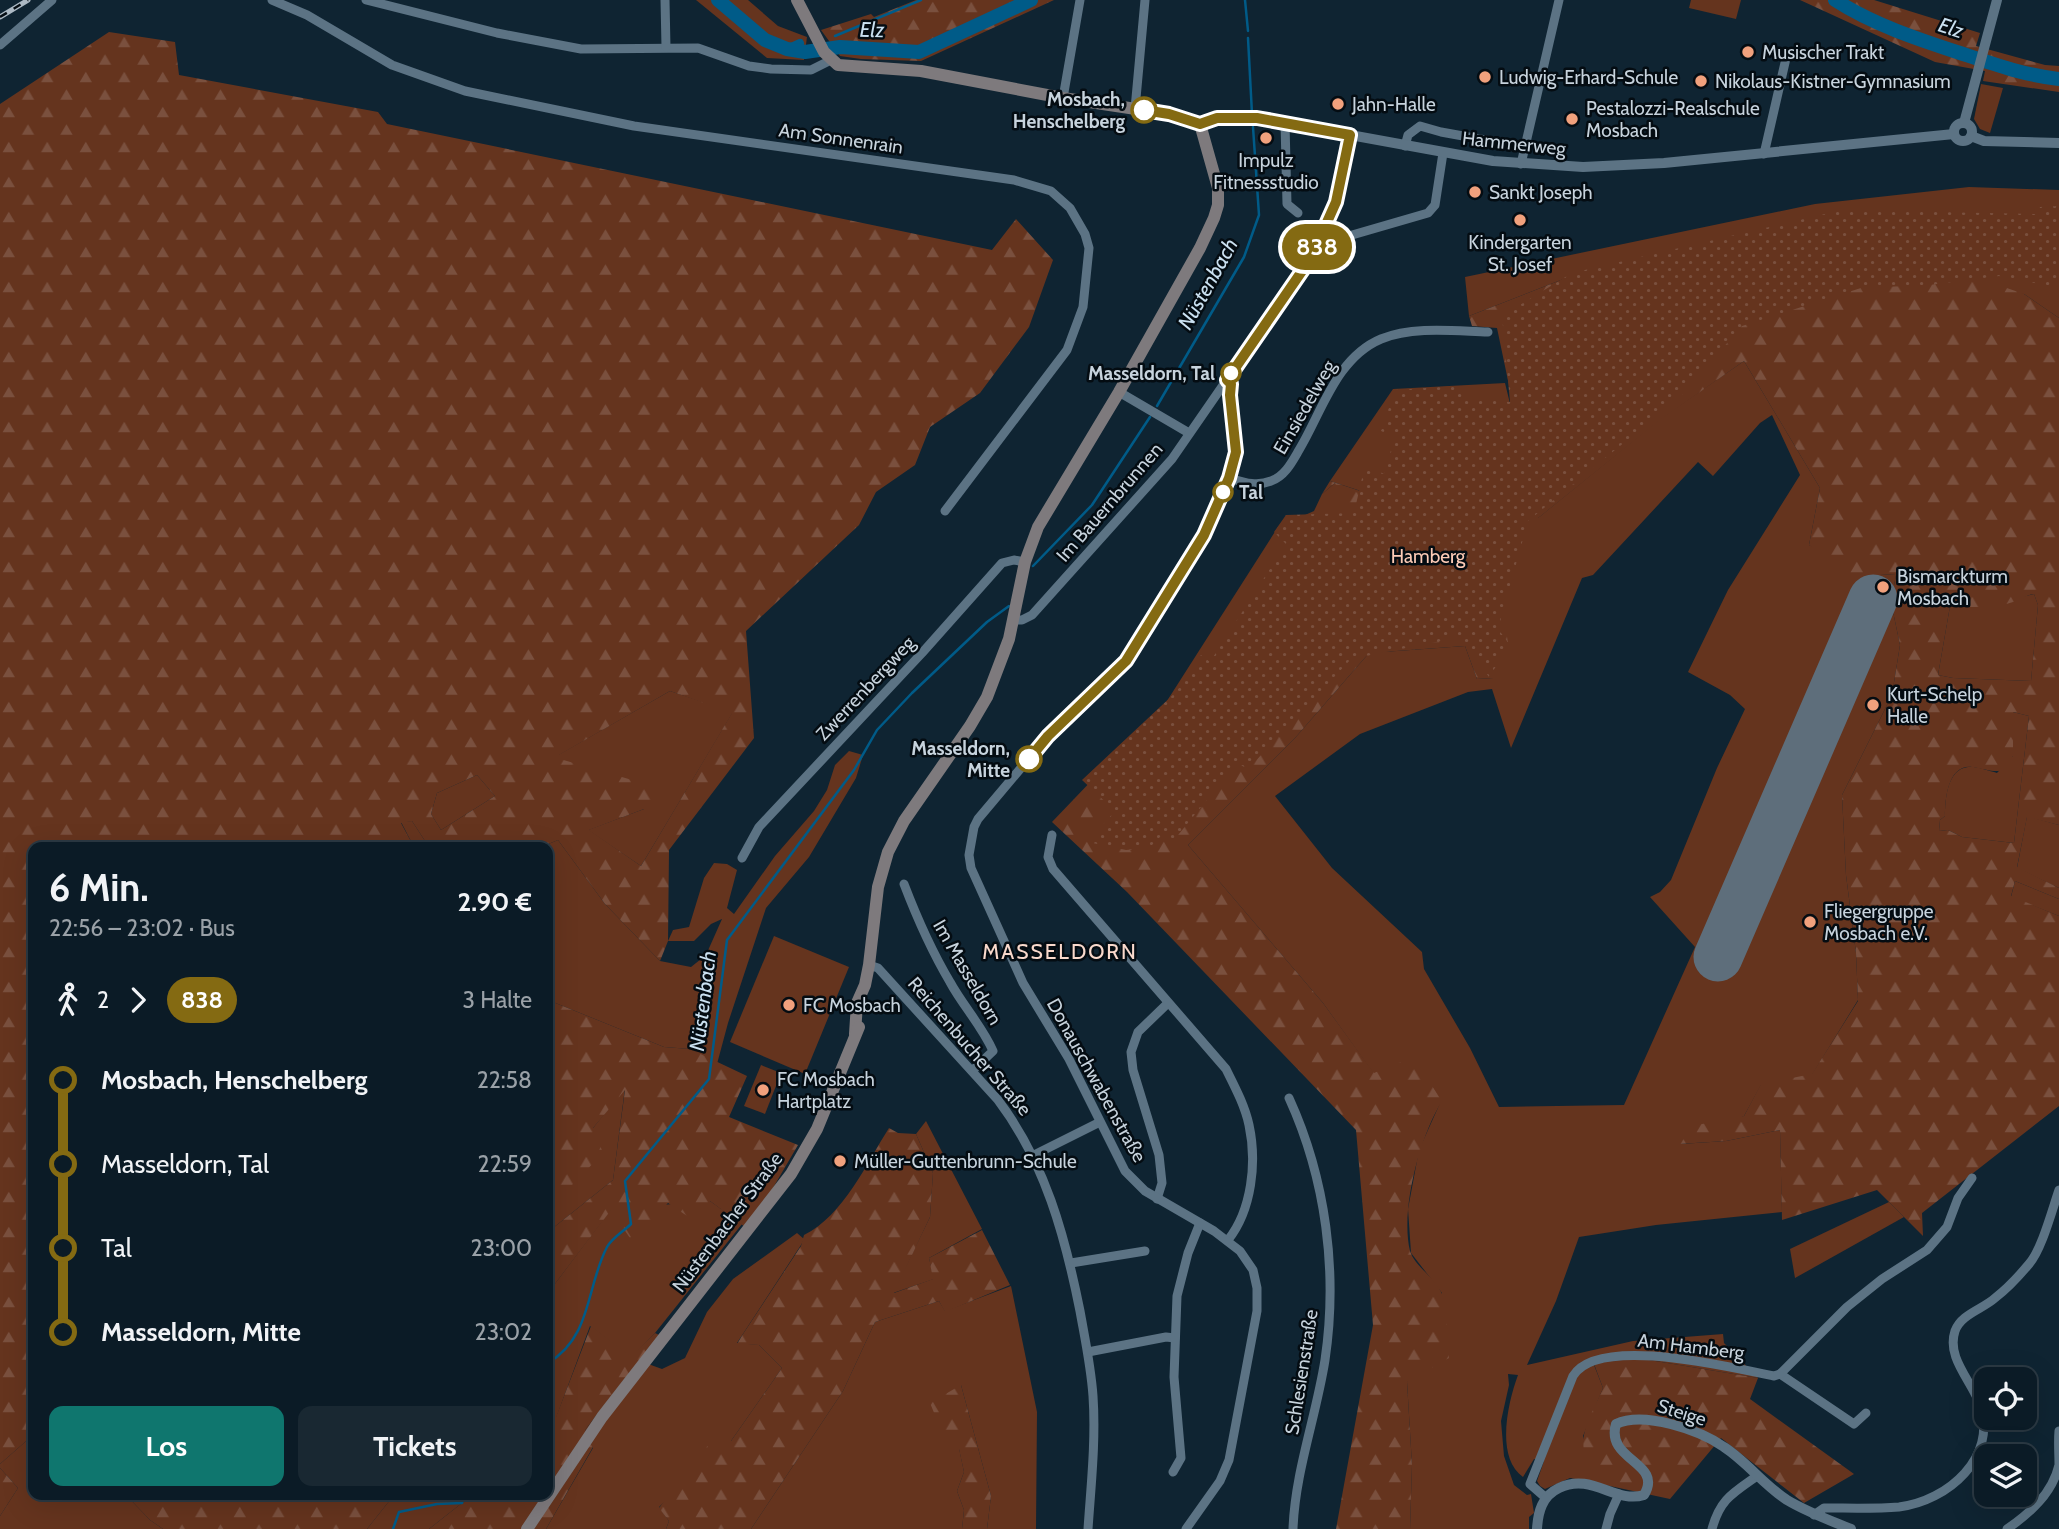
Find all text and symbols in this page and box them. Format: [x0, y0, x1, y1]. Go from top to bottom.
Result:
water label: Elz [1936, 12, 1968, 44]
water label: Elz [859, 17, 886, 42]
place label: Musischer Trakt [1762, 41, 1885, 64]
marker: Musischer Trakt [1740, 44, 1756, 60]
place label: Ludwig-Erhard-Schule [1499, 66, 1678, 89]
marker: Ludwig-Erhard-Schule [1477, 69, 1493, 85]
place label: Nikolaus-Kistner-Gymnasium [1715, 70, 1951, 93]
marker: Nikolaus-Kistner-Gymnasium [1693, 73, 1709, 89]
place label: Mosbach, Henschelberg [1013, 88, 1125, 133]
place label: Jahn-Halle [1351, 93, 1436, 116]
marker: Jahn-Halle [1330, 96, 1346, 112]
marker: Mosbach, Henschelberg [1131, 97, 1157, 123]
place label: Pestalozzi-Realschule Mosbach [1586, 97, 1760, 142]
marker: Pestalozzi-Realschule Mosbach [1564, 111, 1580, 127]
street label: Am Sonnenrain [777, 118, 905, 159]
street label: Hammerweg [1461, 127, 1568, 160]
marker: Impulz Fitnessstudio [1258, 130, 1274, 146]
place label: Impulz Fitnessstudio [1213, 149, 1319, 194]
place label: Sankt Joseph [1489, 181, 1593, 204]
marker: Sankt Joseph [1467, 184, 1483, 200]
marker: Kindergarten St. Josef [1512, 212, 1528, 228]
line badge: 838 [1277, 224, 1357, 270]
place label: Kindergarten St. Josef [1468, 231, 1572, 276]
text: 838 [1296, 232, 1338, 261]
water label: Nüstenbach [1172, 234, 1243, 334]
street label: Einsiedelweg [1268, 356, 1341, 458]
place label: Masseldorn, Tal [1088, 362, 1215, 385]
marker: Masseldorn, Tal [1221, 363, 1241, 383]
street label: Im Bauernbrunnen [1051, 438, 1167, 567]
place label: Tal [1239, 481, 1263, 504]
marker: Tal [1213, 482, 1233, 502]
park label: Hamberg [1391, 545, 1466, 568]
place label: Bismarckturm Mosbach [1897, 565, 2008, 610]
marker: Bismarckturm Mosbach [1875, 579, 1891, 595]
street label: Zwerrenbergweg [811, 631, 920, 745]
place label: Kurt-Schelp Halle [1887, 683, 1982, 728]
marker: Kurt-Schelp Halle [1865, 697, 1881, 713]
place label: Masseldorn, Mitte [911, 737, 1010, 782]
marker: Masseldorn, Mitte [1016, 746, 1042, 772]
text: 6 Min. [49, 864, 149, 911]
text: 2.90 € [457, 886, 532, 918]
place label: Fliegergruppe Mosbach e.V. [1824, 900, 1934, 945]
text: 22:56 – 23:02 · Bus [49, 914, 235, 942]
marker: Fliegergruppe Mosbach e.V. [1802, 914, 1818, 930]
street label: Im Masseldorn [928, 916, 1007, 1029]
district label: MASSELDORN [982, 939, 1138, 964]
water label: Nüstenbach [684, 950, 721, 1052]
street label: Reichenbucher Straße [903, 972, 1036, 1121]
icon: walk [49, 981, 87, 1019]
icon: forward [119, 981, 157, 1019]
text: 838 [181, 985, 223, 1014]
text: 2 [97, 986, 109, 1014]
text: 3 Halte [463, 986, 532, 1014]
place label: FC Mosbach [803, 994, 901, 1017]
street label: Donauschwabenstraße [1042, 994, 1151, 1167]
marker: FC Mosbach [781, 997, 797, 1013]
text: Mosbach, Henschelberg [101, 1064, 367, 1096]
text: 22:58 [477, 1066, 532, 1094]
place label: FC Mosbach Hartplatz [777, 1068, 875, 1113]
marker: FC Mosbach Hartplatz [755, 1082, 771, 1098]
text: Masseldorn, Tal [101, 1148, 269, 1180]
street label: Nüstenbacher Straße [667, 1148, 788, 1297]
text: 22:59 [478, 1150, 532, 1178]
place label: Müller-Guttenbrunn-Schule [854, 1150, 1077, 1173]
marker: Müller-Guttenbrunn-Schule [832, 1153, 848, 1169]
text: Tal [101, 1232, 132, 1264]
text: 23:00 [471, 1234, 532, 1262]
street label: Schlesienstraße [1280, 1308, 1323, 1436]
text: Masseldorn, Mitte [101, 1316, 301, 1348]
text: 23:02 [475, 1318, 532, 1346]
street label: Am Hamberg [1636, 1329, 1746, 1365]
map controls [1974, 1367, 2037, 1507]
button: locate [1974, 1367, 2037, 1430]
street label: Steige [1655, 1394, 1709, 1431]
button: Los [49, 1406, 284, 1486]
button: Tickets [298, 1406, 532, 1486]
button: layers [1974, 1444, 2037, 1507]

